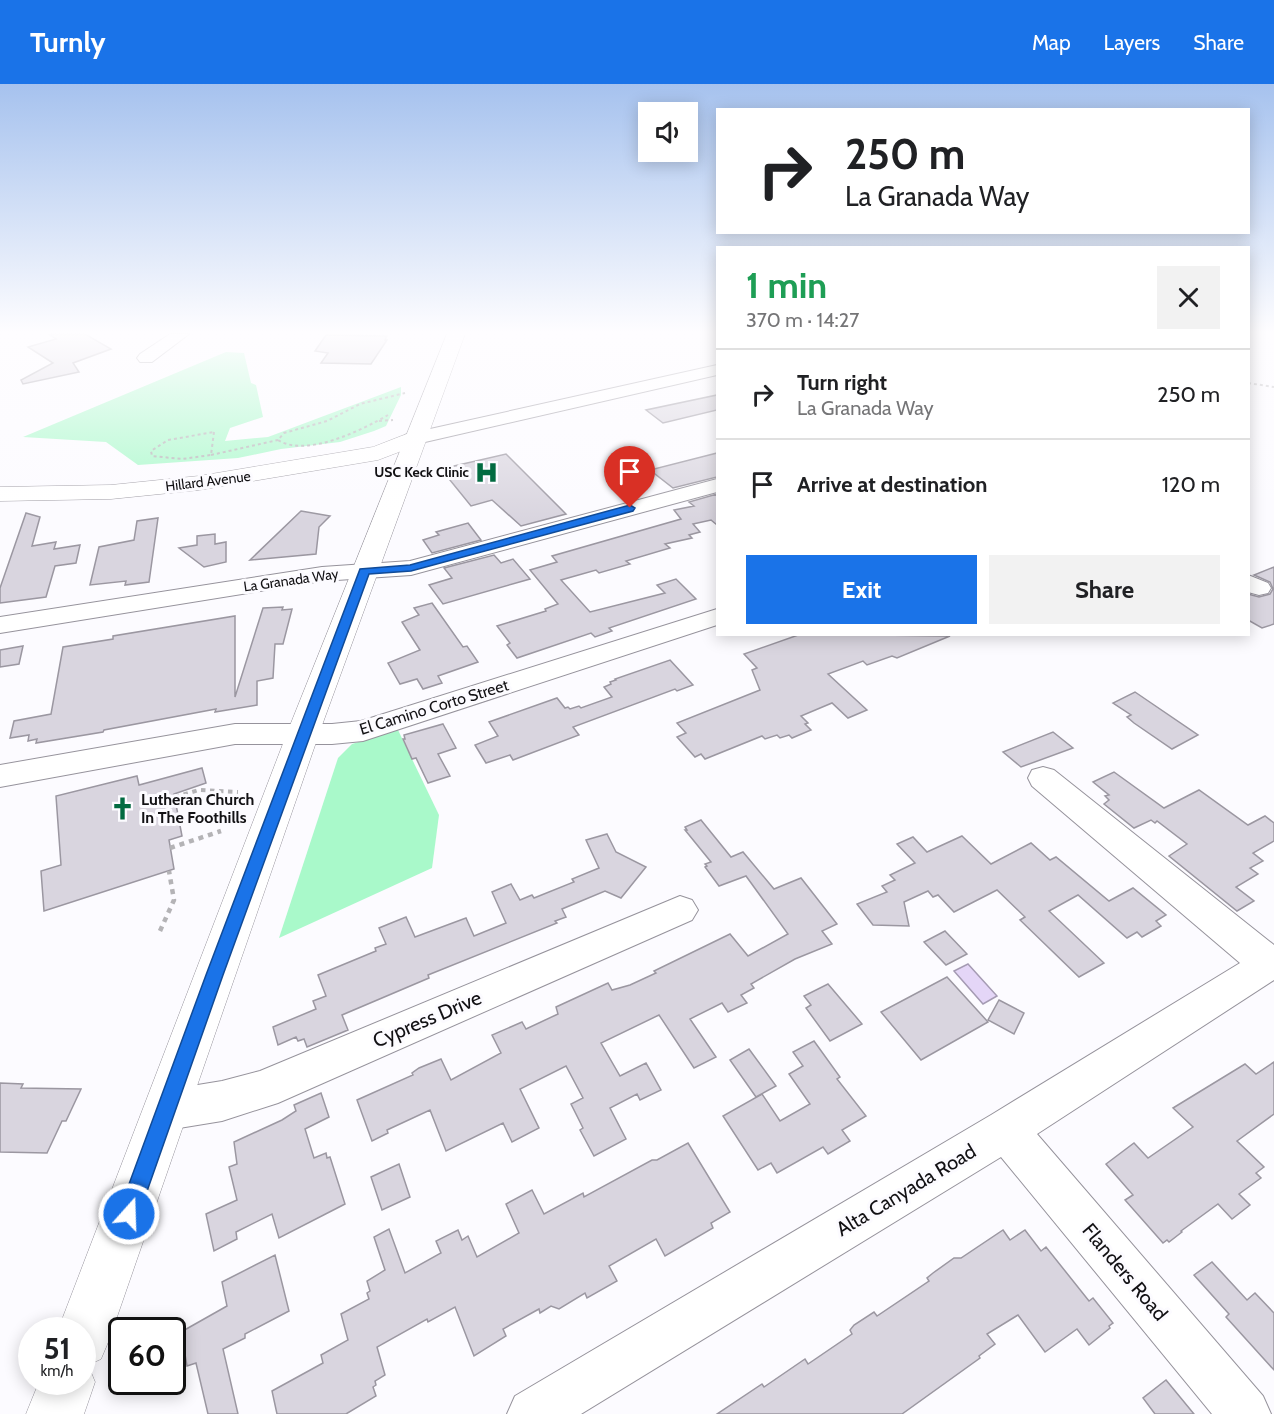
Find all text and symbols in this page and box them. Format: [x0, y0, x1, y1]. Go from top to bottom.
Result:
text: Turnly [30, 25, 106, 59]
text: Map [1032, 30, 1071, 55]
text: Layers [1104, 30, 1160, 55]
text: Share [1193, 30, 1244, 55]
map controls [638, 102, 698, 162]
button: sound [638, 102, 698, 162]
text: 250 m [845, 128, 965, 180]
icon: right [746, 132, 824, 210]
text: La Granada Way [845, 180, 1029, 213]
text: 1 min [746, 263, 827, 307]
button: close [1157, 266, 1220, 329]
text: 370 m · 14:27 [746, 308, 859, 332]
text: Turn right [797, 369, 887, 396]
icon: right [746, 378, 779, 411]
text: 250 m [1157, 381, 1220, 408]
text: La Granada Way [797, 396, 934, 420]
pin [604, 446, 655, 508]
icon: arrive [613, 455, 646, 488]
hospital icon: USC Keck Clinic [474, 459, 500, 485]
place label: USC Keck Clinic [374, 463, 470, 481]
street label: Hillard Avenue [164, 467, 252, 495]
icon: arrive [746, 468, 779, 501]
text: Arrive at destination [797, 471, 987, 498]
text: 120 m [1162, 471, 1220, 498]
button: Exit [746, 555, 977, 624]
button: Share [989, 555, 1220, 624]
street label: La Granada Way [242, 564, 340, 596]
street label: El Camino Corto Street [357, 675, 511, 739]
place label: Lutheran Church In The Foothills [141, 790, 254, 827]
church icon: Lutheran Church In The Foothills [110, 795, 136, 821]
street label: Cypress Drive [369, 985, 485, 1053]
street label: Alta Canyada Road [832, 1139, 980, 1241]
position arrow [97, 1182, 161, 1246]
street label: Flanders Road [1077, 1218, 1173, 1326]
speed limit sign: 60 [108, 1317, 186, 1395]
text: 51 [43, 1330, 71, 1367]
text: km/h [41, 1362, 73, 1380]

